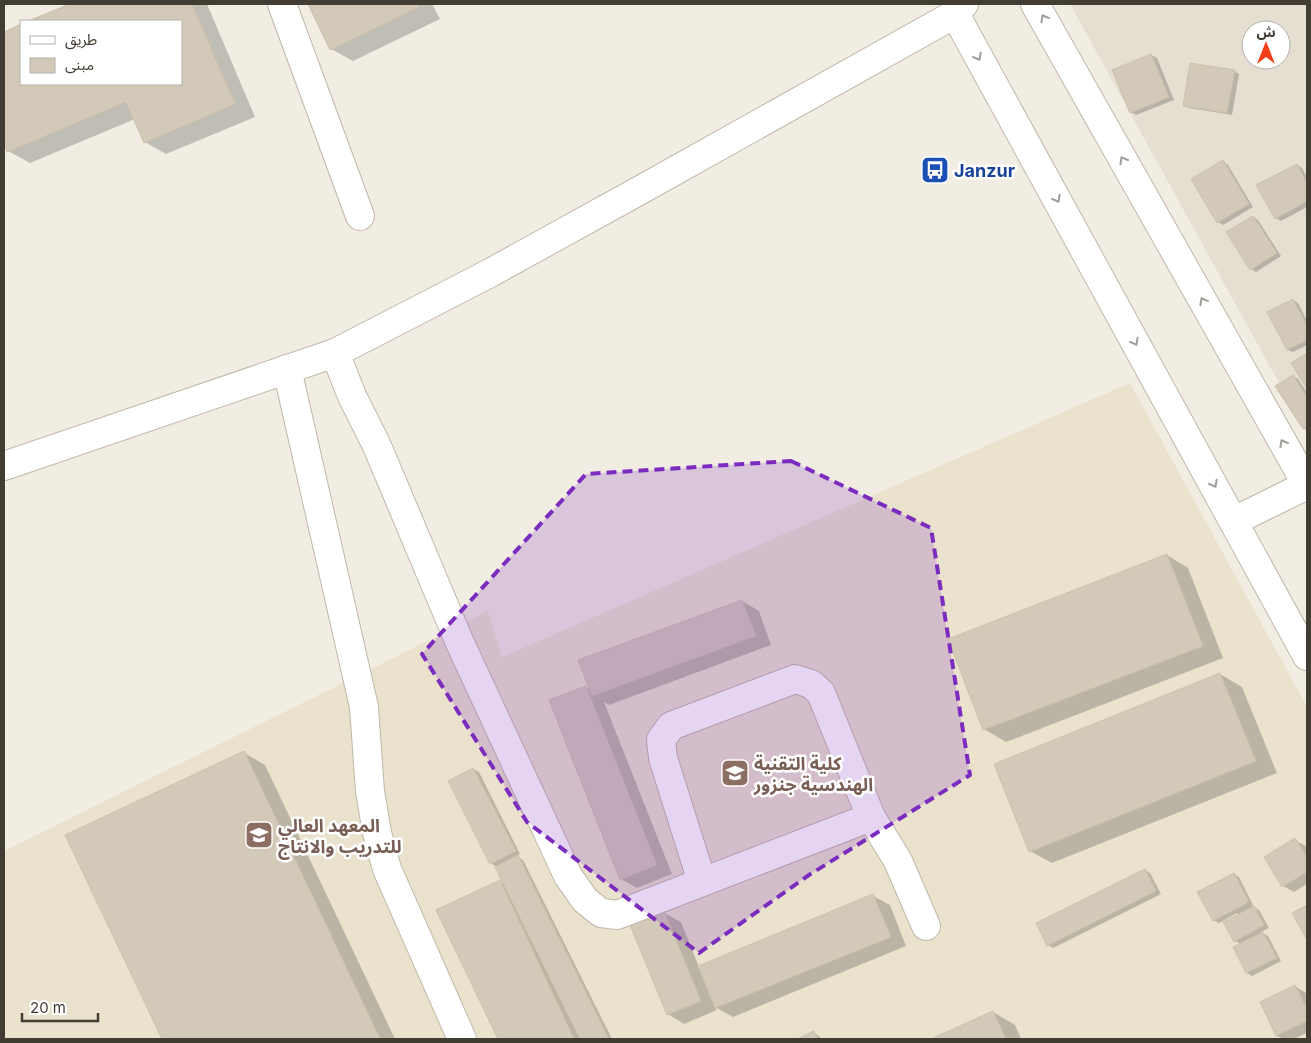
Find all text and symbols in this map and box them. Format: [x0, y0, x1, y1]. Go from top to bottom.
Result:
one-way arrow [1040, 15, 1050, 24]
legend [20, 20, 182, 85]
north arrow [1241, 20, 1291, 70]
text: ش [1256, 23, 1276, 40]
text: طريق [65, 30, 97, 50]
one-way arrow [972, 52, 982, 61]
text: مبنى [65, 55, 94, 74]
bus stop icon: Janzur [920, 155, 950, 185]
one-way arrow [1120, 156, 1130, 165]
place label: Janzur [954, 160, 1015, 181]
one-way arrow [1050, 194, 1060, 203]
one-way arrow [1200, 298, 1210, 307]
one-way arrow [1129, 336, 1139, 345]
one-way arrow [1280, 439, 1290, 448]
one-way arrow [1207, 479, 1217, 488]
place label: كلية التقنية الهندسية جنزور [753, 753, 873, 796]
school or university icon: كلية التقنية الهندسية جنزور [720, 758, 750, 788]
place label: المعهد العالي للتدريب والانتاج [278, 815, 402, 860]
school or university icon: المعهد العالي للتدريب والانتاج [244, 820, 274, 850]
scale bar [22, 990, 99, 1022]
text: 20 m [30, 998, 66, 1017]

